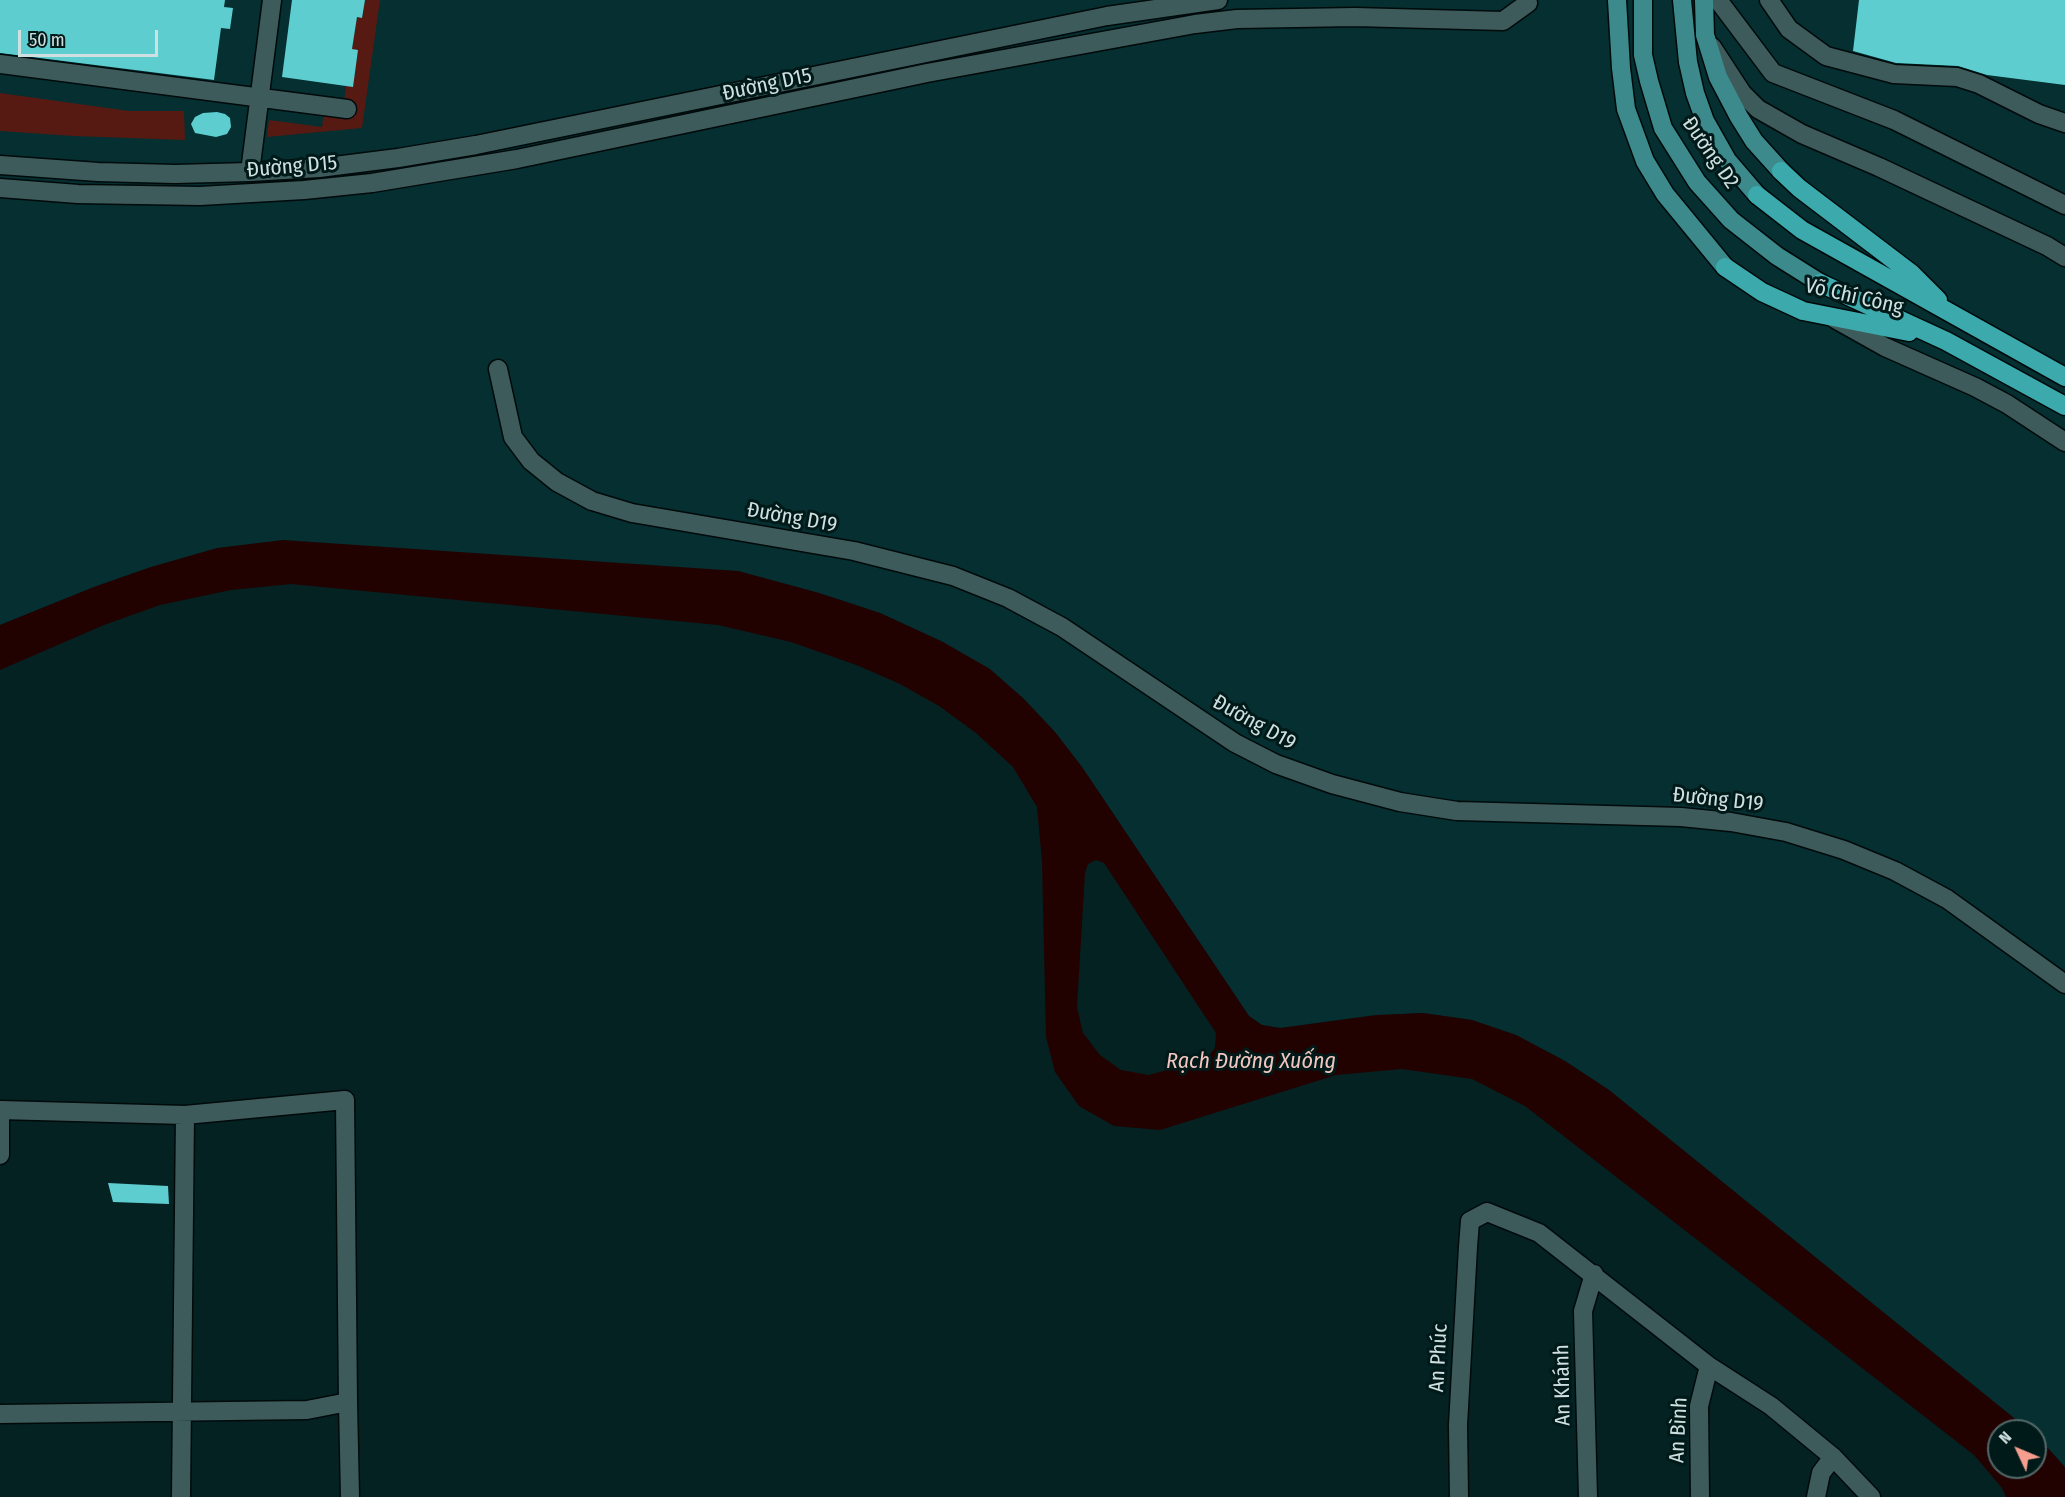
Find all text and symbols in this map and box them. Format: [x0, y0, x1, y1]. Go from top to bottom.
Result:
scale bar [21, 18, 160, 56]
text: 50 m [29, 29, 65, 51]
street label: Đường D15 [720, 63, 814, 107]
street label: Đường D2 [1676, 112, 1744, 194]
street label: Đường D15 [246, 150, 338, 184]
street label: Võ Chí Công [1802, 273, 1906, 321]
street label: Đường D19 [745, 498, 839, 538]
street label: Đường D19 [1208, 690, 1300, 756]
street label: Đường D19 [1671, 783, 1765, 817]
water label: Rạch Đường Xuống [1166, 1049, 1336, 1075]
street label: An Phúc [1425, 1323, 1453, 1393]
street label: An Khánh [1550, 1344, 1576, 1426]
street label: An Bình [1665, 1396, 1693, 1464]
north arrow [1987, 1419, 2047, 1479]
text: N [1995, 1427, 2015, 1448]

